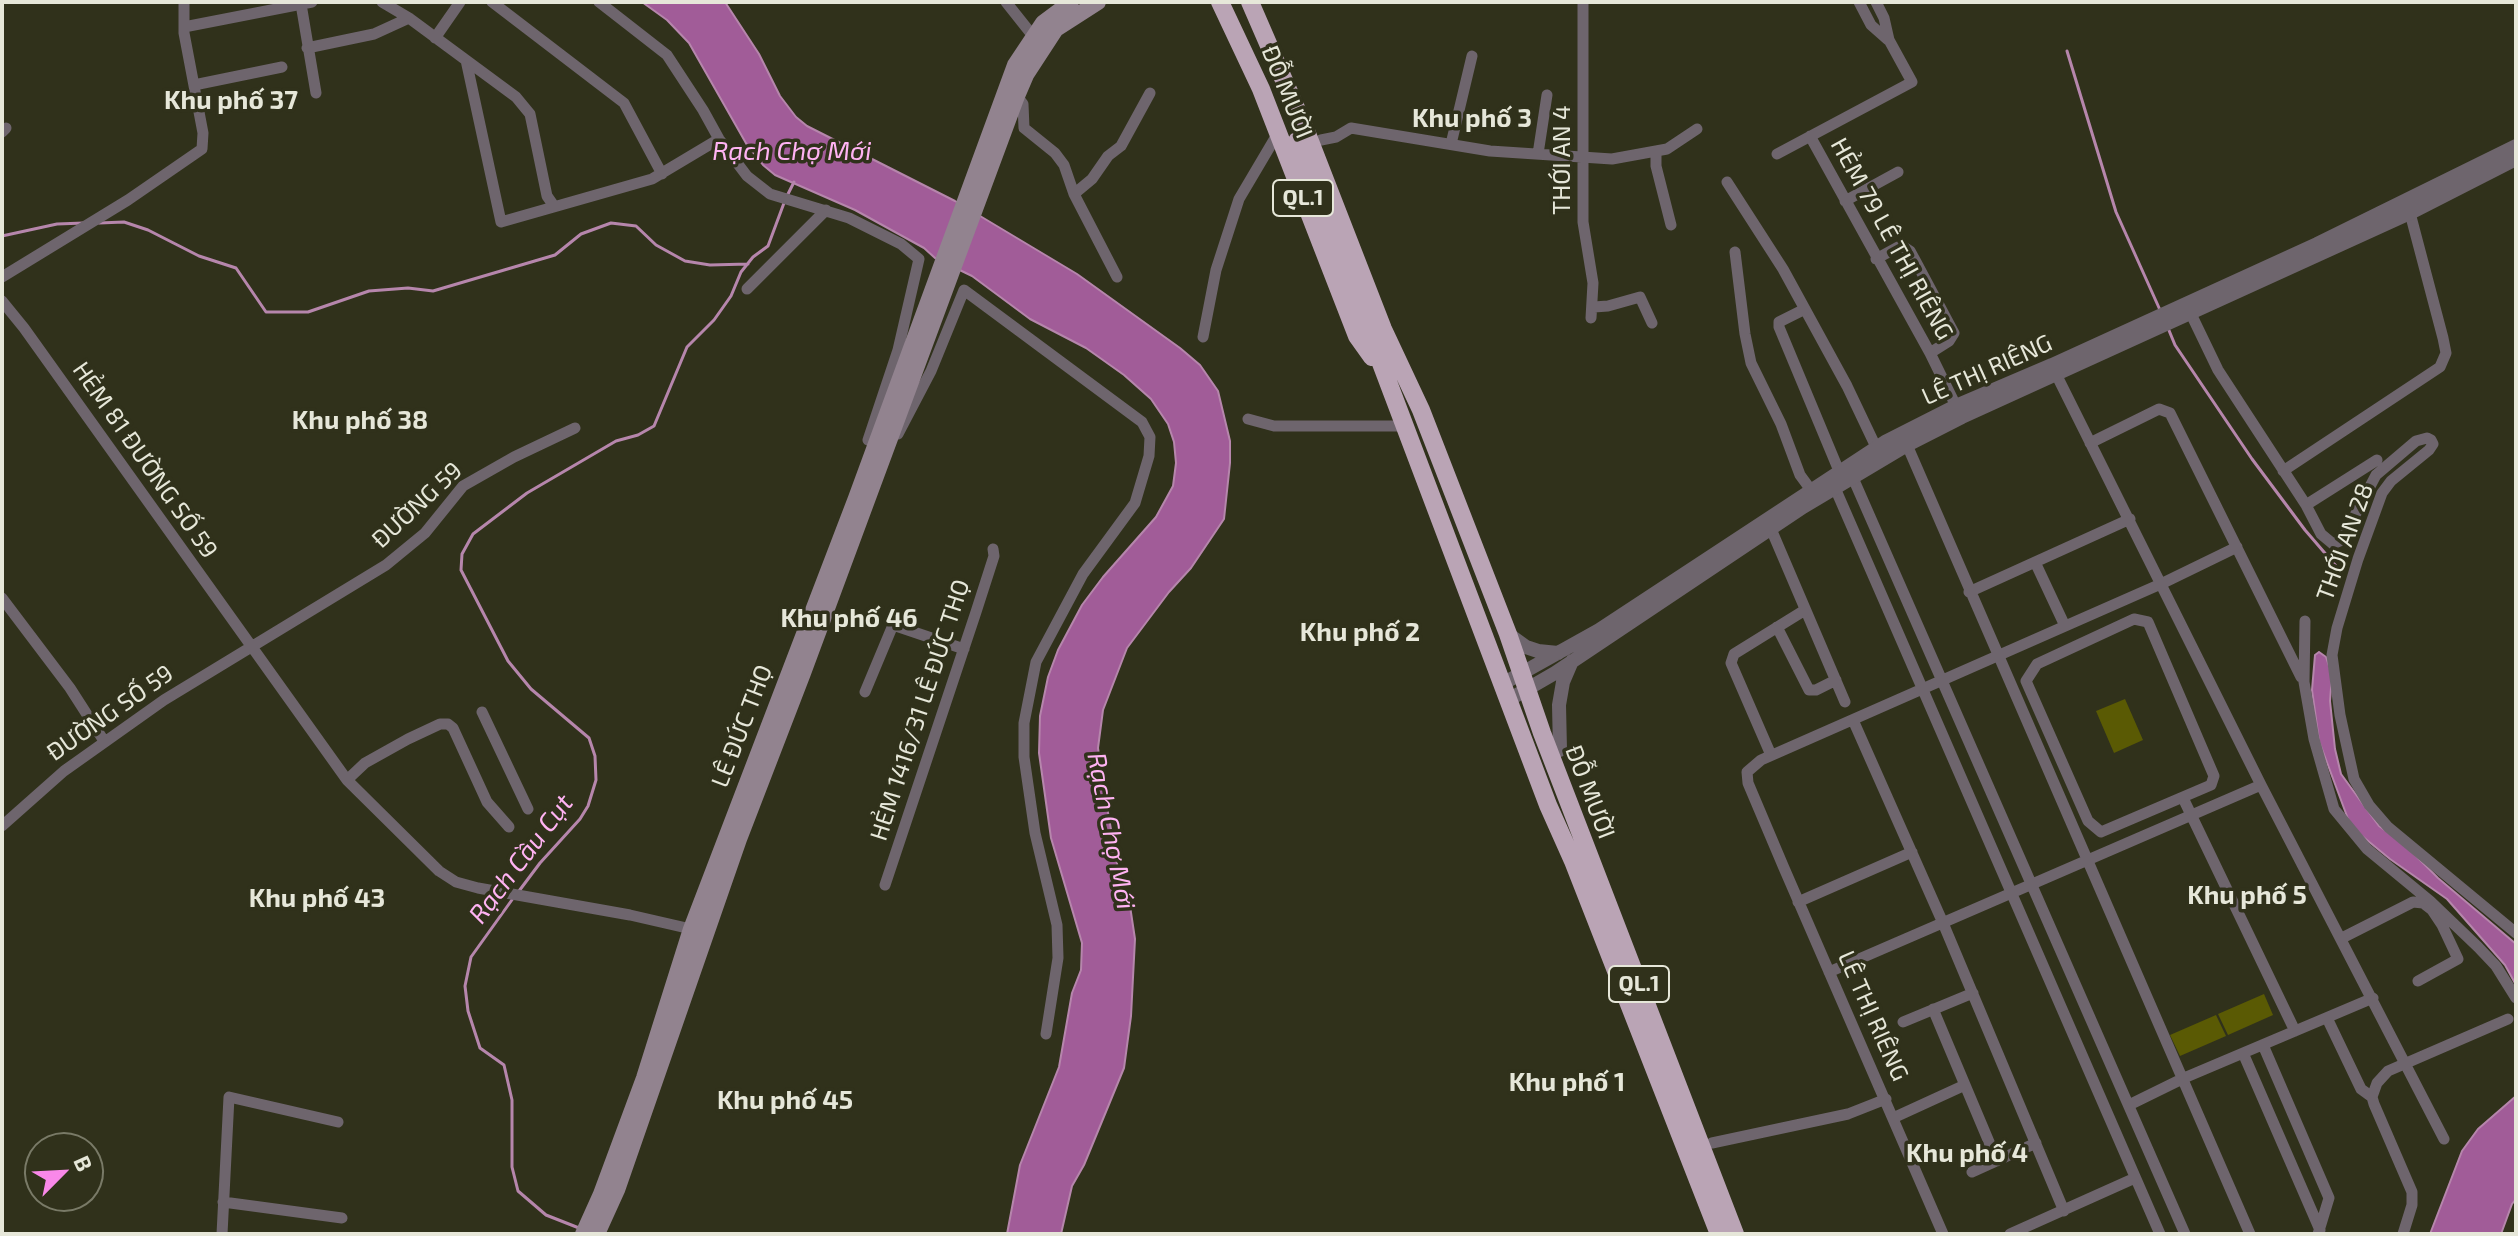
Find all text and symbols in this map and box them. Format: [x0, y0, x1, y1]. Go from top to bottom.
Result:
street label: ĐỖ MƯỜI [1255, 41, 1319, 143]
district label: Khu phố 37 [164, 84, 298, 116]
district label: Khu phố 3 [1412, 102, 1532, 134]
street label: THỚI AN 4 [1548, 105, 1576, 215]
street label: HẺM 79 LÊ THỊ RIÊNG [1824, 133, 1960, 345]
water label: Rạch Chợ Mới [712, 135, 872, 167]
road number: QL.1 [1273, 180, 1333, 216]
street label: LÊ THỊ RIÊNG [1918, 329, 2056, 411]
street label: HẺM 81 ĐƯỜNG SỐ 59 [66, 356, 224, 564]
district label: Khu phố 38 [292, 404, 428, 436]
street label: ĐƯỜNG 59 [366, 456, 468, 554]
street label: THỚI AN 28 [2310, 479, 2380, 605]
street label: HẺM 1416/31 LÊ ĐỨC THỌ [864, 576, 976, 844]
district label: Khu phố 46 [780, 602, 918, 634]
district label: Khu phố 2 [1300, 616, 1420, 648]
street label: ĐƯỜNG SỐ 59 [41, 659, 179, 767]
street label: LÊ ĐỨC THỌ [705, 661, 779, 791]
street label: ĐỖ MƯỜI [1559, 741, 1621, 843]
water label: Rạch Chợ Mới [1080, 750, 1142, 912]
water label: Rạch Cầu Cụt [462, 788, 580, 930]
district label: Khu phố 5 [2187, 879, 2307, 911]
district label: Khu phố 43 [249, 882, 385, 914]
street label: LÊ THỊ RIÊNG [1832, 947, 1914, 1085]
road number: QL.1 [1609, 966, 1669, 1002]
district label: Khu phố 1 [1509, 1066, 1625, 1098]
district label: Khu phố 45 [717, 1084, 853, 1116]
north arrow [24, 1132, 104, 1212]
district label: Khu phố 4 [1906, 1137, 2028, 1169]
text: B [69, 1151, 99, 1175]

